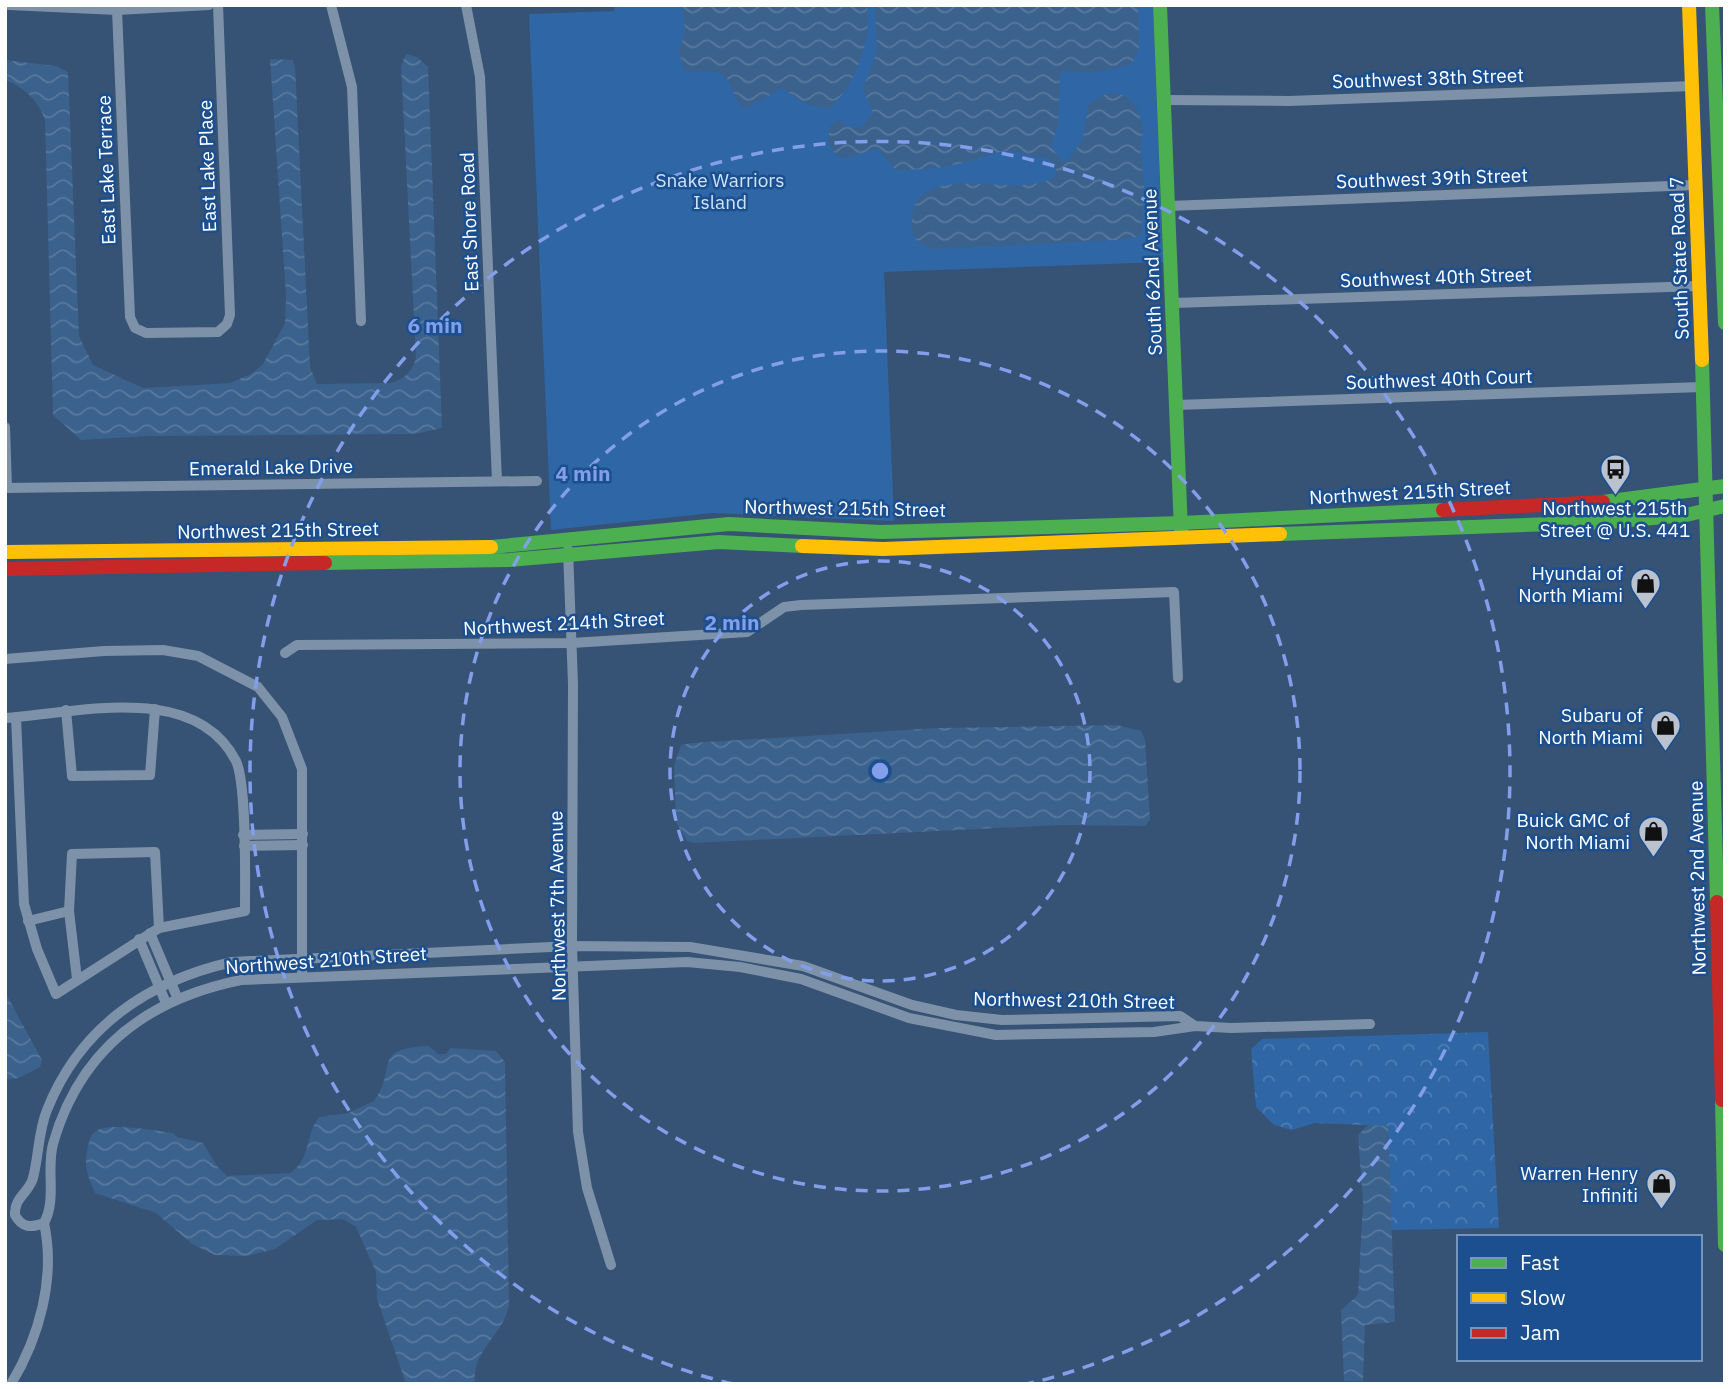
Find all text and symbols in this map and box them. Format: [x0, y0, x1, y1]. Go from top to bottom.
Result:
street label: Southwest 38th Street [1332, 63, 1524, 93]
street label: East Lake Terrace [91, 95, 121, 245]
street label: East Lake Place [193, 99, 221, 233]
street label: East Shore Road [455, 152, 483, 292]
street label: Southwest 39th Street [1336, 163, 1528, 193]
park label: Snake Warriors Island [655, 168, 785, 214]
street label: South State Road 7 [1664, 176, 1694, 340]
street label: South 62nd Avenue [1137, 188, 1167, 356]
street label: Southwest 40th Street [1340, 262, 1532, 292]
text: 6 min [408, 311, 462, 339]
street label: Southwest 40th Court [1345, 364, 1533, 394]
bus stop icon: Northwest 215th Street @ U.S. 441 [1598, 452, 1632, 496]
street label: Emerald Lake Drive [189, 454, 353, 480]
text: 4 min [556, 459, 610, 487]
street label: Northwest 215th Street [1309, 475, 1511, 509]
street label: Northwest 215th Street [744, 494, 946, 522]
place label: Northwest 215th Street @ U.S. 441 [1540, 496, 1690, 542]
street label: Northwest 215th Street [177, 516, 379, 544]
place label: Hyundai of North Miami [1518, 561, 1623, 607]
shop icon: Hyundai of North Miami [1629, 567, 1663, 611]
street label: Northwest 214th Street [463, 606, 665, 640]
text: 2 min [705, 608, 759, 636]
place label: Subaru of North Miami [1538, 703, 1643, 749]
shop icon: Subaru of North Miami [1649, 709, 1683, 753]
centre of rings [868, 759, 892, 783]
street label: Northwest 2nd Avenue [1683, 780, 1711, 976]
place label: Buick GMC of North Miami [1516, 808, 1630, 854]
street label: Northwest 7th Avenue [543, 811, 571, 1001]
shop icon: Buick GMC of North Miami [1636, 814, 1670, 858]
street label: Northwest 210th Street [224, 941, 428, 979]
street label: Northwest 210th Street [973, 986, 1175, 1014]
place label: Warren Henry Infiniti [1520, 1161, 1639, 1207]
shop icon: Warren Henry Infiniti [1644, 1167, 1678, 1211]
legend [1457, 1235, 1702, 1361]
text: Fast [1520, 1248, 1560, 1276]
text: Slow [1520, 1283, 1566, 1311]
text: Jam [1520, 1318, 1560, 1346]

